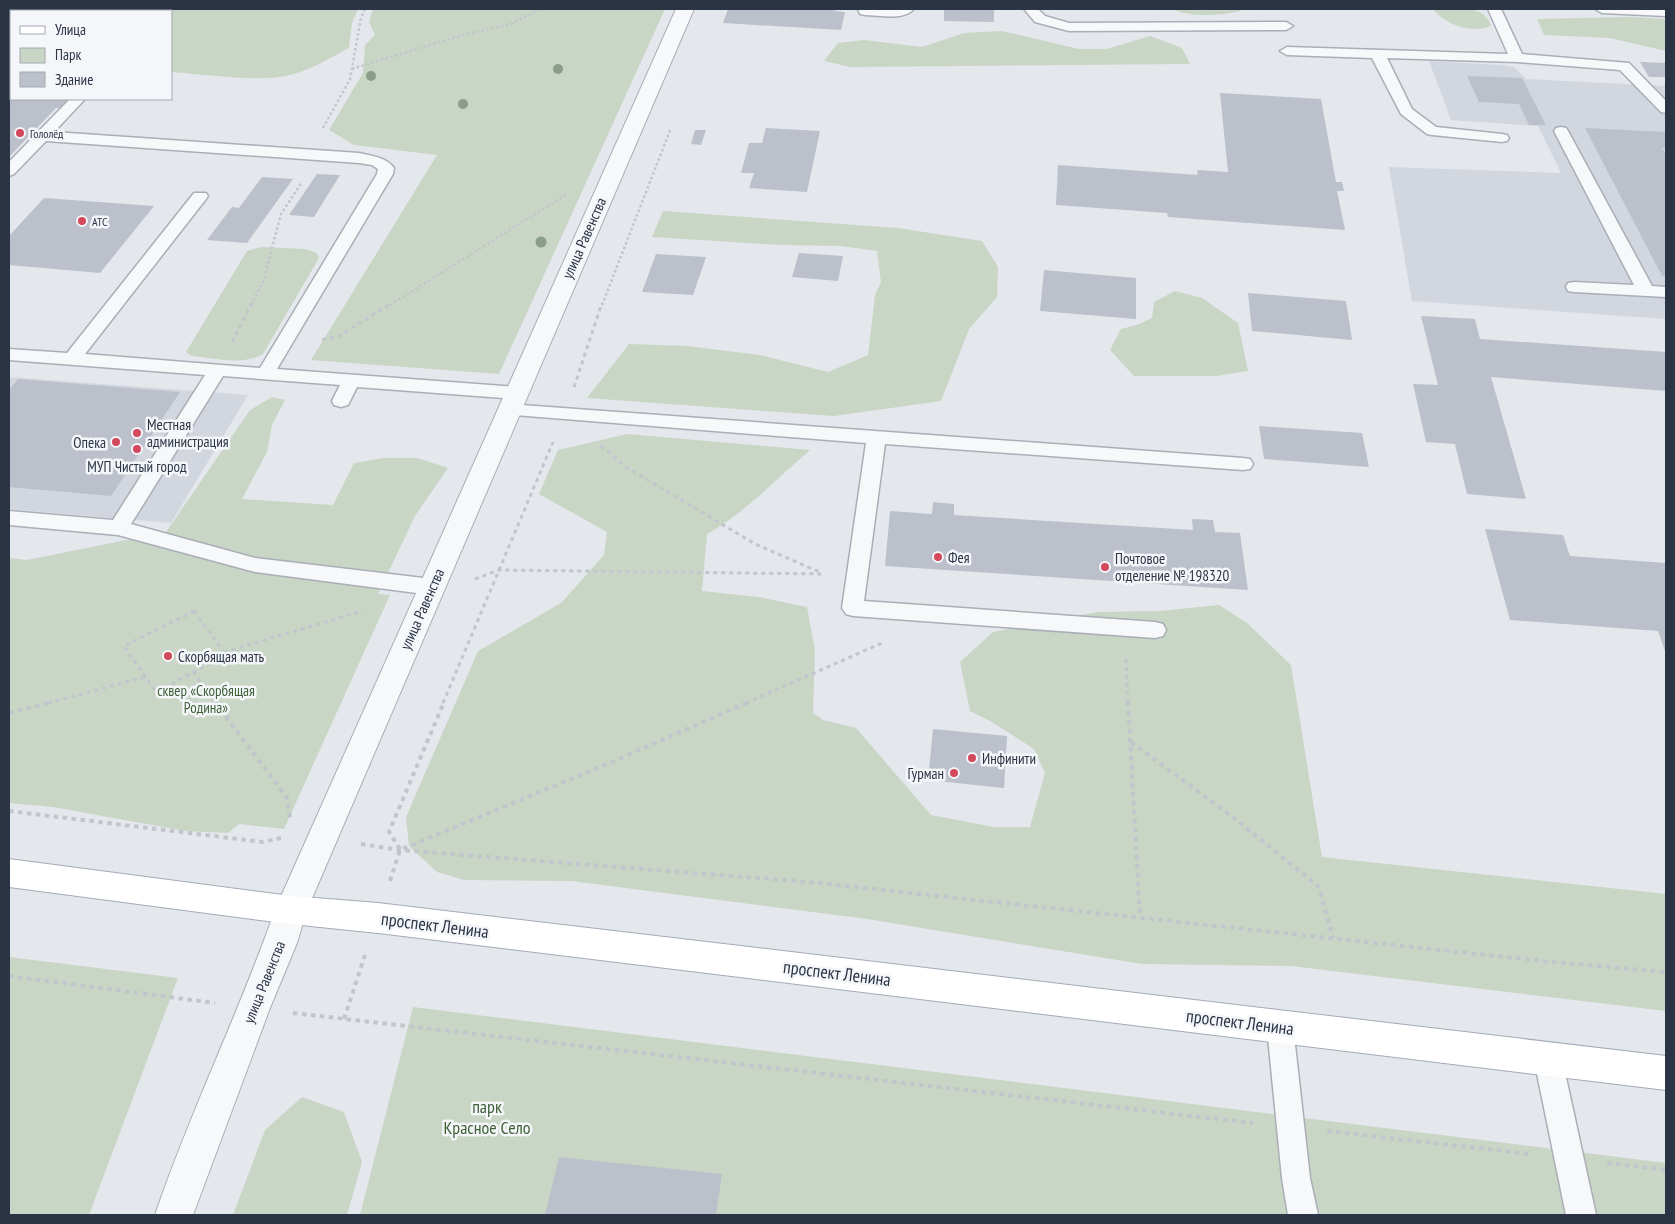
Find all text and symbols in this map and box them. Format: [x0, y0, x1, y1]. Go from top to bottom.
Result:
legend [10, 10, 172, 100]
text: Улица [55, 20, 86, 39]
text: Парк [55, 45, 81, 64]
text: Здание [55, 70, 93, 89]
place label: Гололёд [30, 126, 64, 141]
marker: Гололёд [14, 127, 26, 139]
street label: улица Равенства [558, 194, 610, 282]
place label: АТС [92, 214, 108, 229]
marker: АТС [76, 215, 88, 227]
place label: Местная администрация [147, 415, 229, 451]
marker: Местная администрация [131, 427, 143, 439]
place label: Опека [73, 433, 106, 452]
marker: Опека [110, 436, 122, 448]
marker: МУП Чистый город [131, 443, 143, 455]
place label: МУП Чистый город [87, 457, 187, 476]
place label: Фея [948, 548, 970, 567]
place label: Почтовое отделение № 198320 [1115, 549, 1229, 585]
marker: Фея [932, 551, 944, 563]
marker: Почтовое отделение № 198320 [1099, 561, 1111, 573]
street label: улица Равенства [396, 565, 448, 653]
place label: Скорбящая мать [178, 647, 265, 666]
marker: Скорбящая мать [162, 650, 174, 662]
park label: сквер «Скорбящая Родина» [157, 681, 255, 717]
place label: Инфинити [982, 749, 1036, 768]
marker: Инфинити [966, 752, 978, 764]
place label: Гурман [907, 764, 944, 783]
marker: Гурман [948, 767, 960, 779]
street label: проспект Ленина [380, 907, 490, 943]
street label: улица Равенства [239, 938, 289, 1026]
street label: проспект Ленина [782, 955, 892, 991]
street label: проспект Ленина [1185, 1004, 1295, 1040]
park label: парк Красное Село [443, 1095, 531, 1139]

